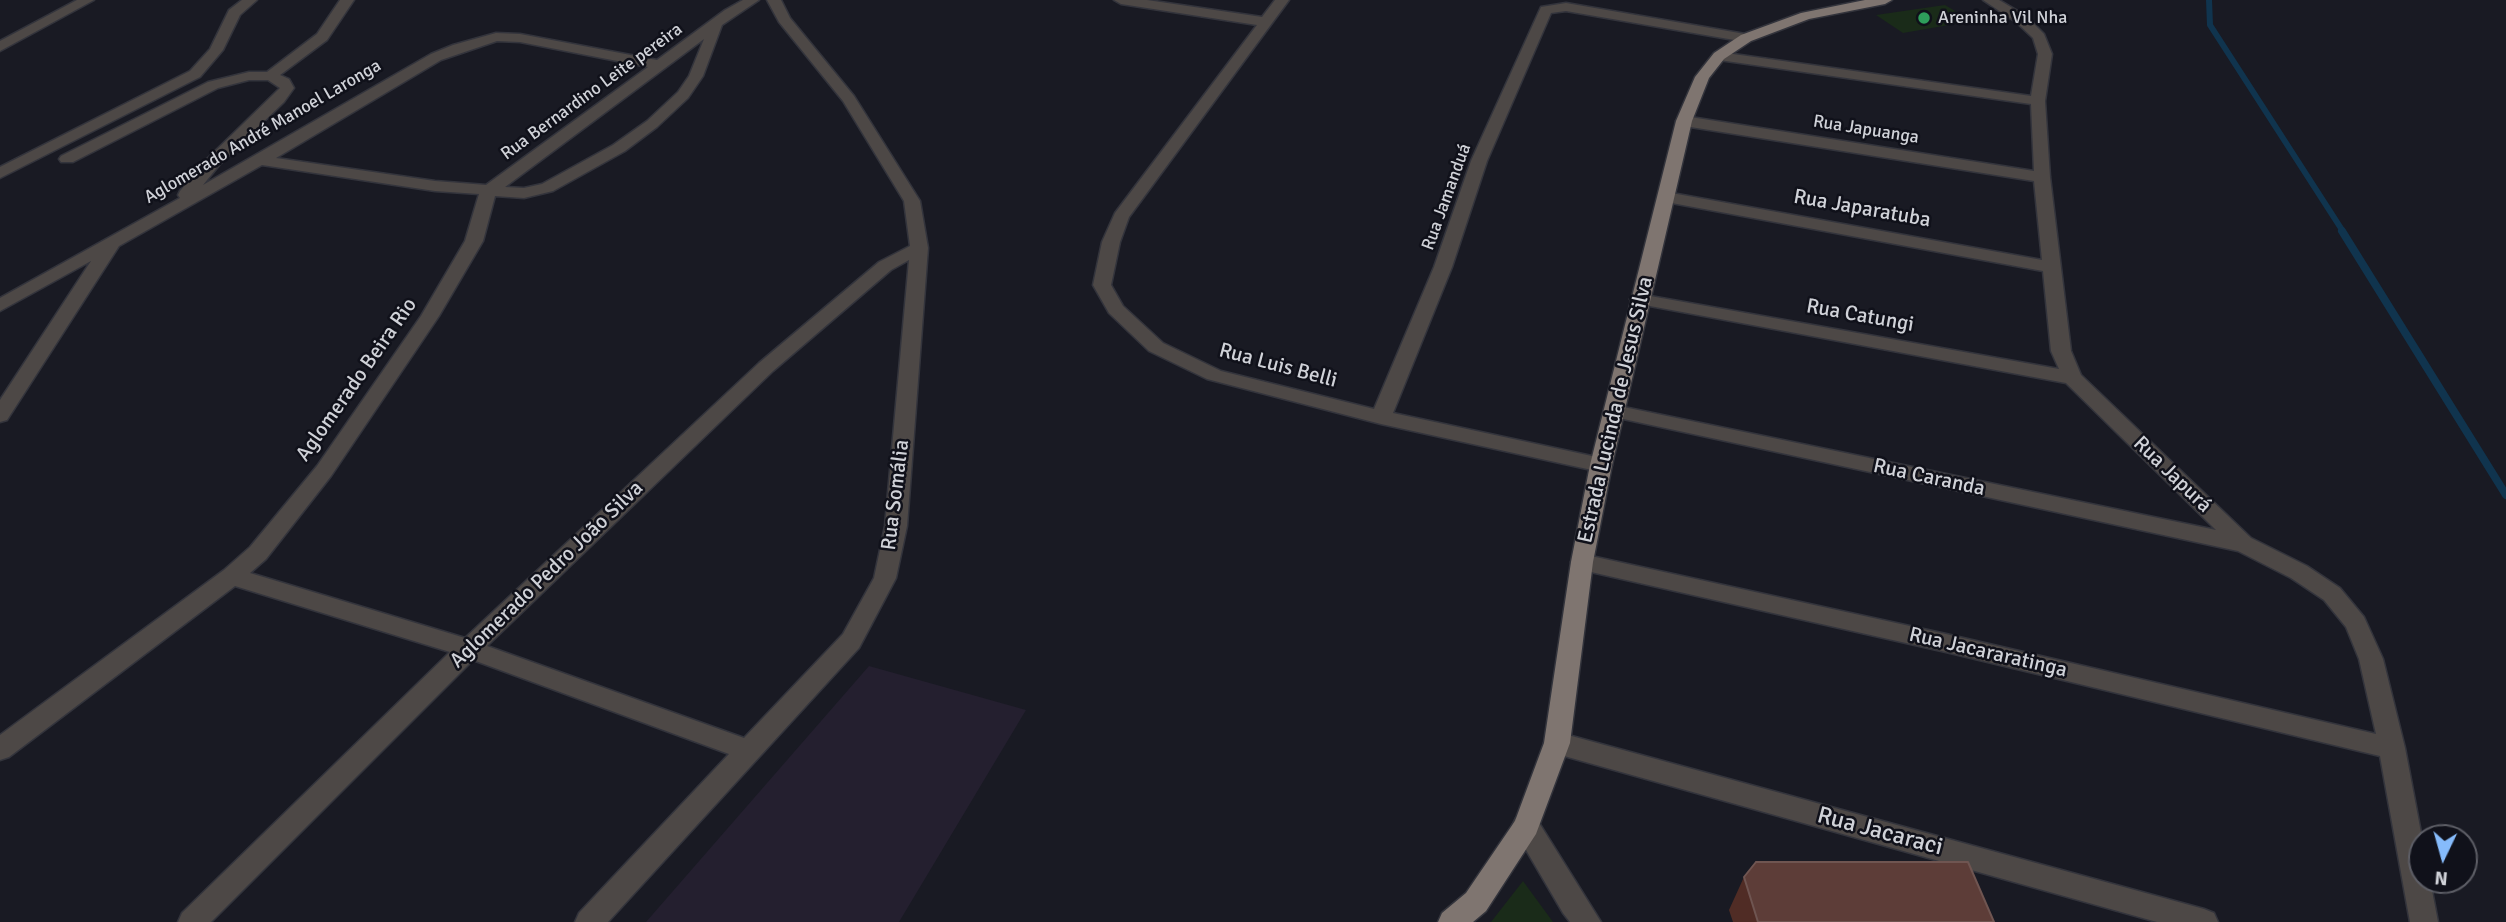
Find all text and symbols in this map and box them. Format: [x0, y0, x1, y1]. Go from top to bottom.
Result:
place label: Areninha Vil Nha [1938, 7, 2067, 29]
marker: Areninha Vil Nha [1916, 10, 1932, 26]
street label: Rua Bernardino Leite pereira [497, 19, 687, 165]
street label: Aglomerado André Manoel Laronga [141, 55, 385, 209]
street label: Rua Japuanga [1811, 111, 1921, 149]
street label: Rua Jamanduá [1418, 141, 1476, 253]
street label: Rua Japaratuba [1791, 185, 1933, 233]
street label: Estrada Lucinda de Jesus Silva [1573, 274, 1659, 546]
street label: Aglomerado Beira Rio [291, 293, 423, 467]
street label: Rua Catungi [1804, 294, 1916, 338]
street label: Rua Luis Belli [1216, 338, 1340, 394]
street label: Rua Japurá [2128, 431, 2216, 519]
street label: Rua Somália [877, 438, 915, 552]
street label: Rua Caranda [1871, 454, 1987, 502]
street label: Aglomerado Pedro João Silva [445, 476, 649, 674]
street label: Rua Jacararatinga [1906, 623, 2070, 683]
street label: Rua Jacaraci [1814, 801, 1946, 863]
north arrow [2408, 824, 2478, 894]
text: N [2434, 865, 2449, 890]

